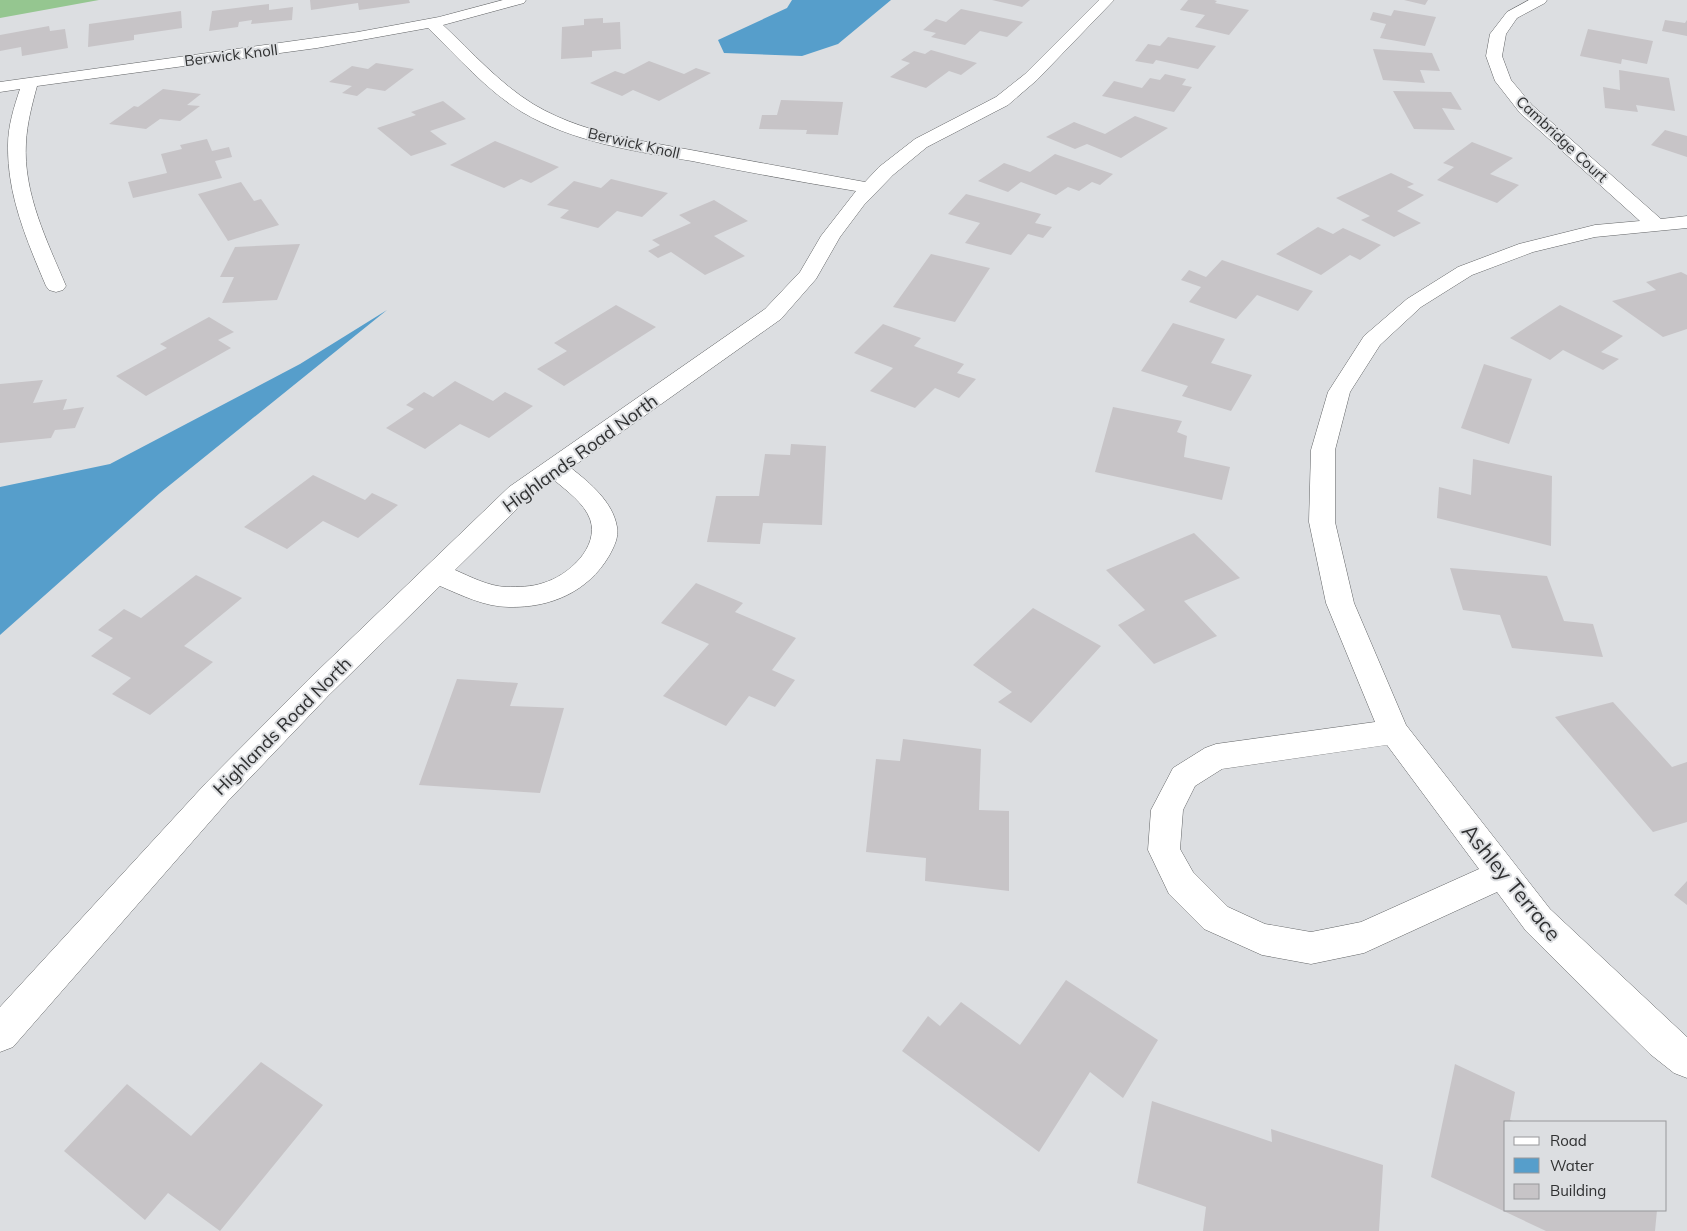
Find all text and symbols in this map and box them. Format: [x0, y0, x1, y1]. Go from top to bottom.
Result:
street label: Berwick Knoll [183, 40, 279, 70]
street label: Cambridge Court [1512, 92, 1612, 186]
street label: Berwick Knoll [586, 123, 682, 163]
street label: Highlands Road North [498, 389, 662, 517]
street label: Highlands Road North [208, 652, 356, 800]
street label: Ashley Terrace [1457, 818, 1567, 946]
legend [1504, 1121, 1667, 1211]
text: Road [1550, 1131, 1587, 1150]
text: Water [1550, 1156, 1594, 1175]
text: Building [1550, 1181, 1606, 1200]

